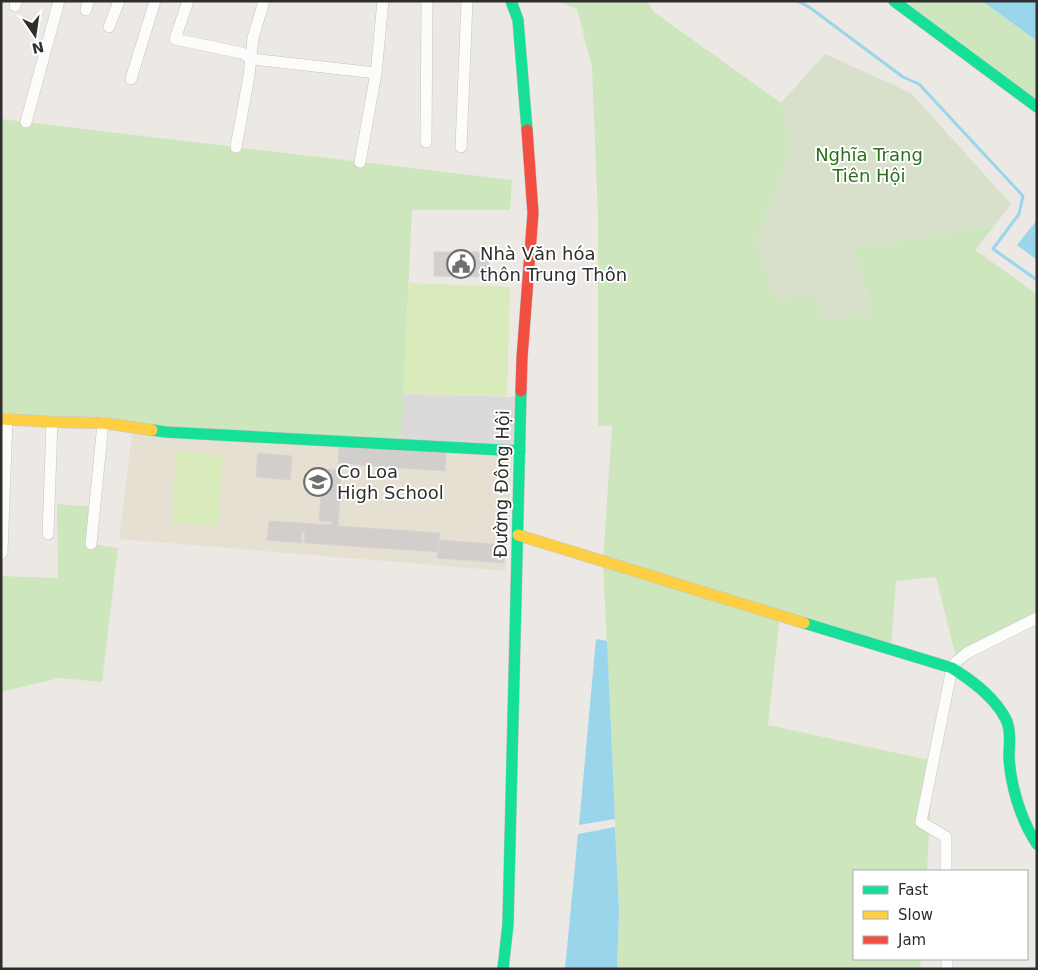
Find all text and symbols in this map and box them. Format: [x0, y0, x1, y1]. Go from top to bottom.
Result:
north arrow [10, 10, 60, 60]
text: N [30, 39, 45, 57]
park label: Nghĩa Trang Tiên Hội [815, 144, 923, 186]
place label: Nhà Văn hóa thôn Trung Thôn [480, 243, 627, 285]
public building icon: Nhà Văn hóa thôn Trung Thôn [446, 249, 476, 279]
street label: Đường Đông Hội [490, 410, 513, 558]
place label: Co Loa High School [337, 461, 444, 503]
school or university icon: Co Loa High School [303, 467, 333, 497]
legend [853, 870, 1028, 960]
text: Fast [898, 881, 928, 899]
text: Slow [898, 906, 933, 924]
text: Jam [897, 931, 926, 949]

